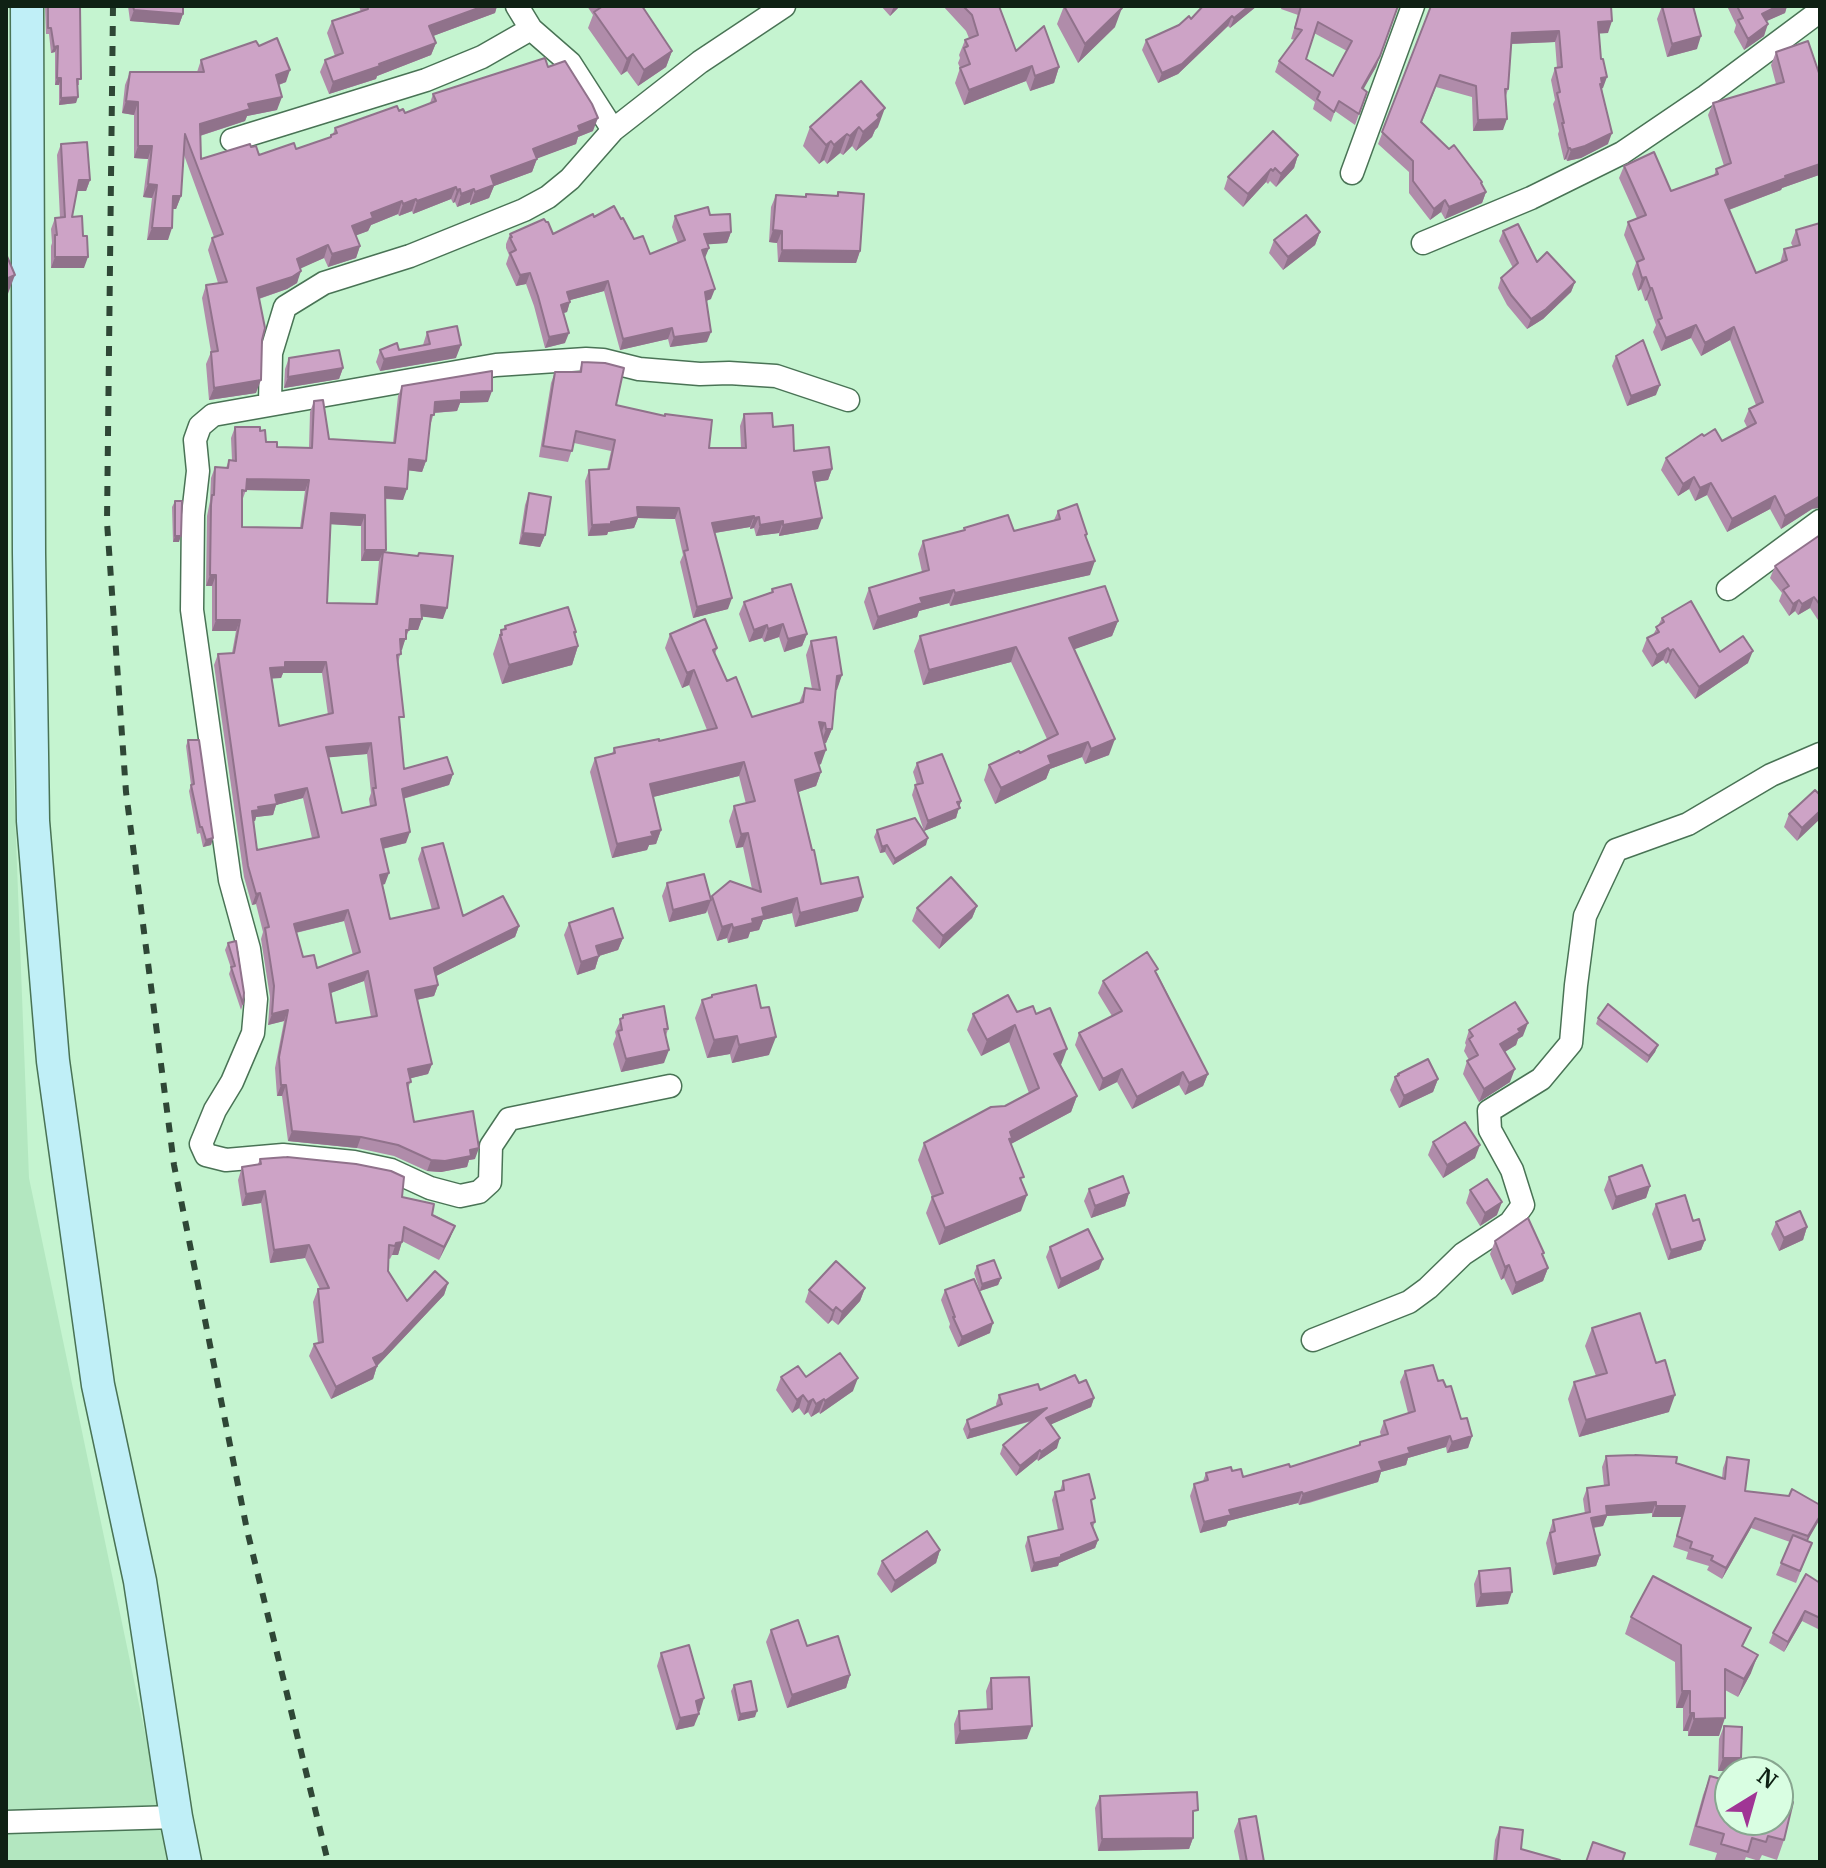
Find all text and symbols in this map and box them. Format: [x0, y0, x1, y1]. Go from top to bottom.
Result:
north arrow [1714, 1756, 1794, 1836]
text: N [1752, 1762, 1783, 1795]

